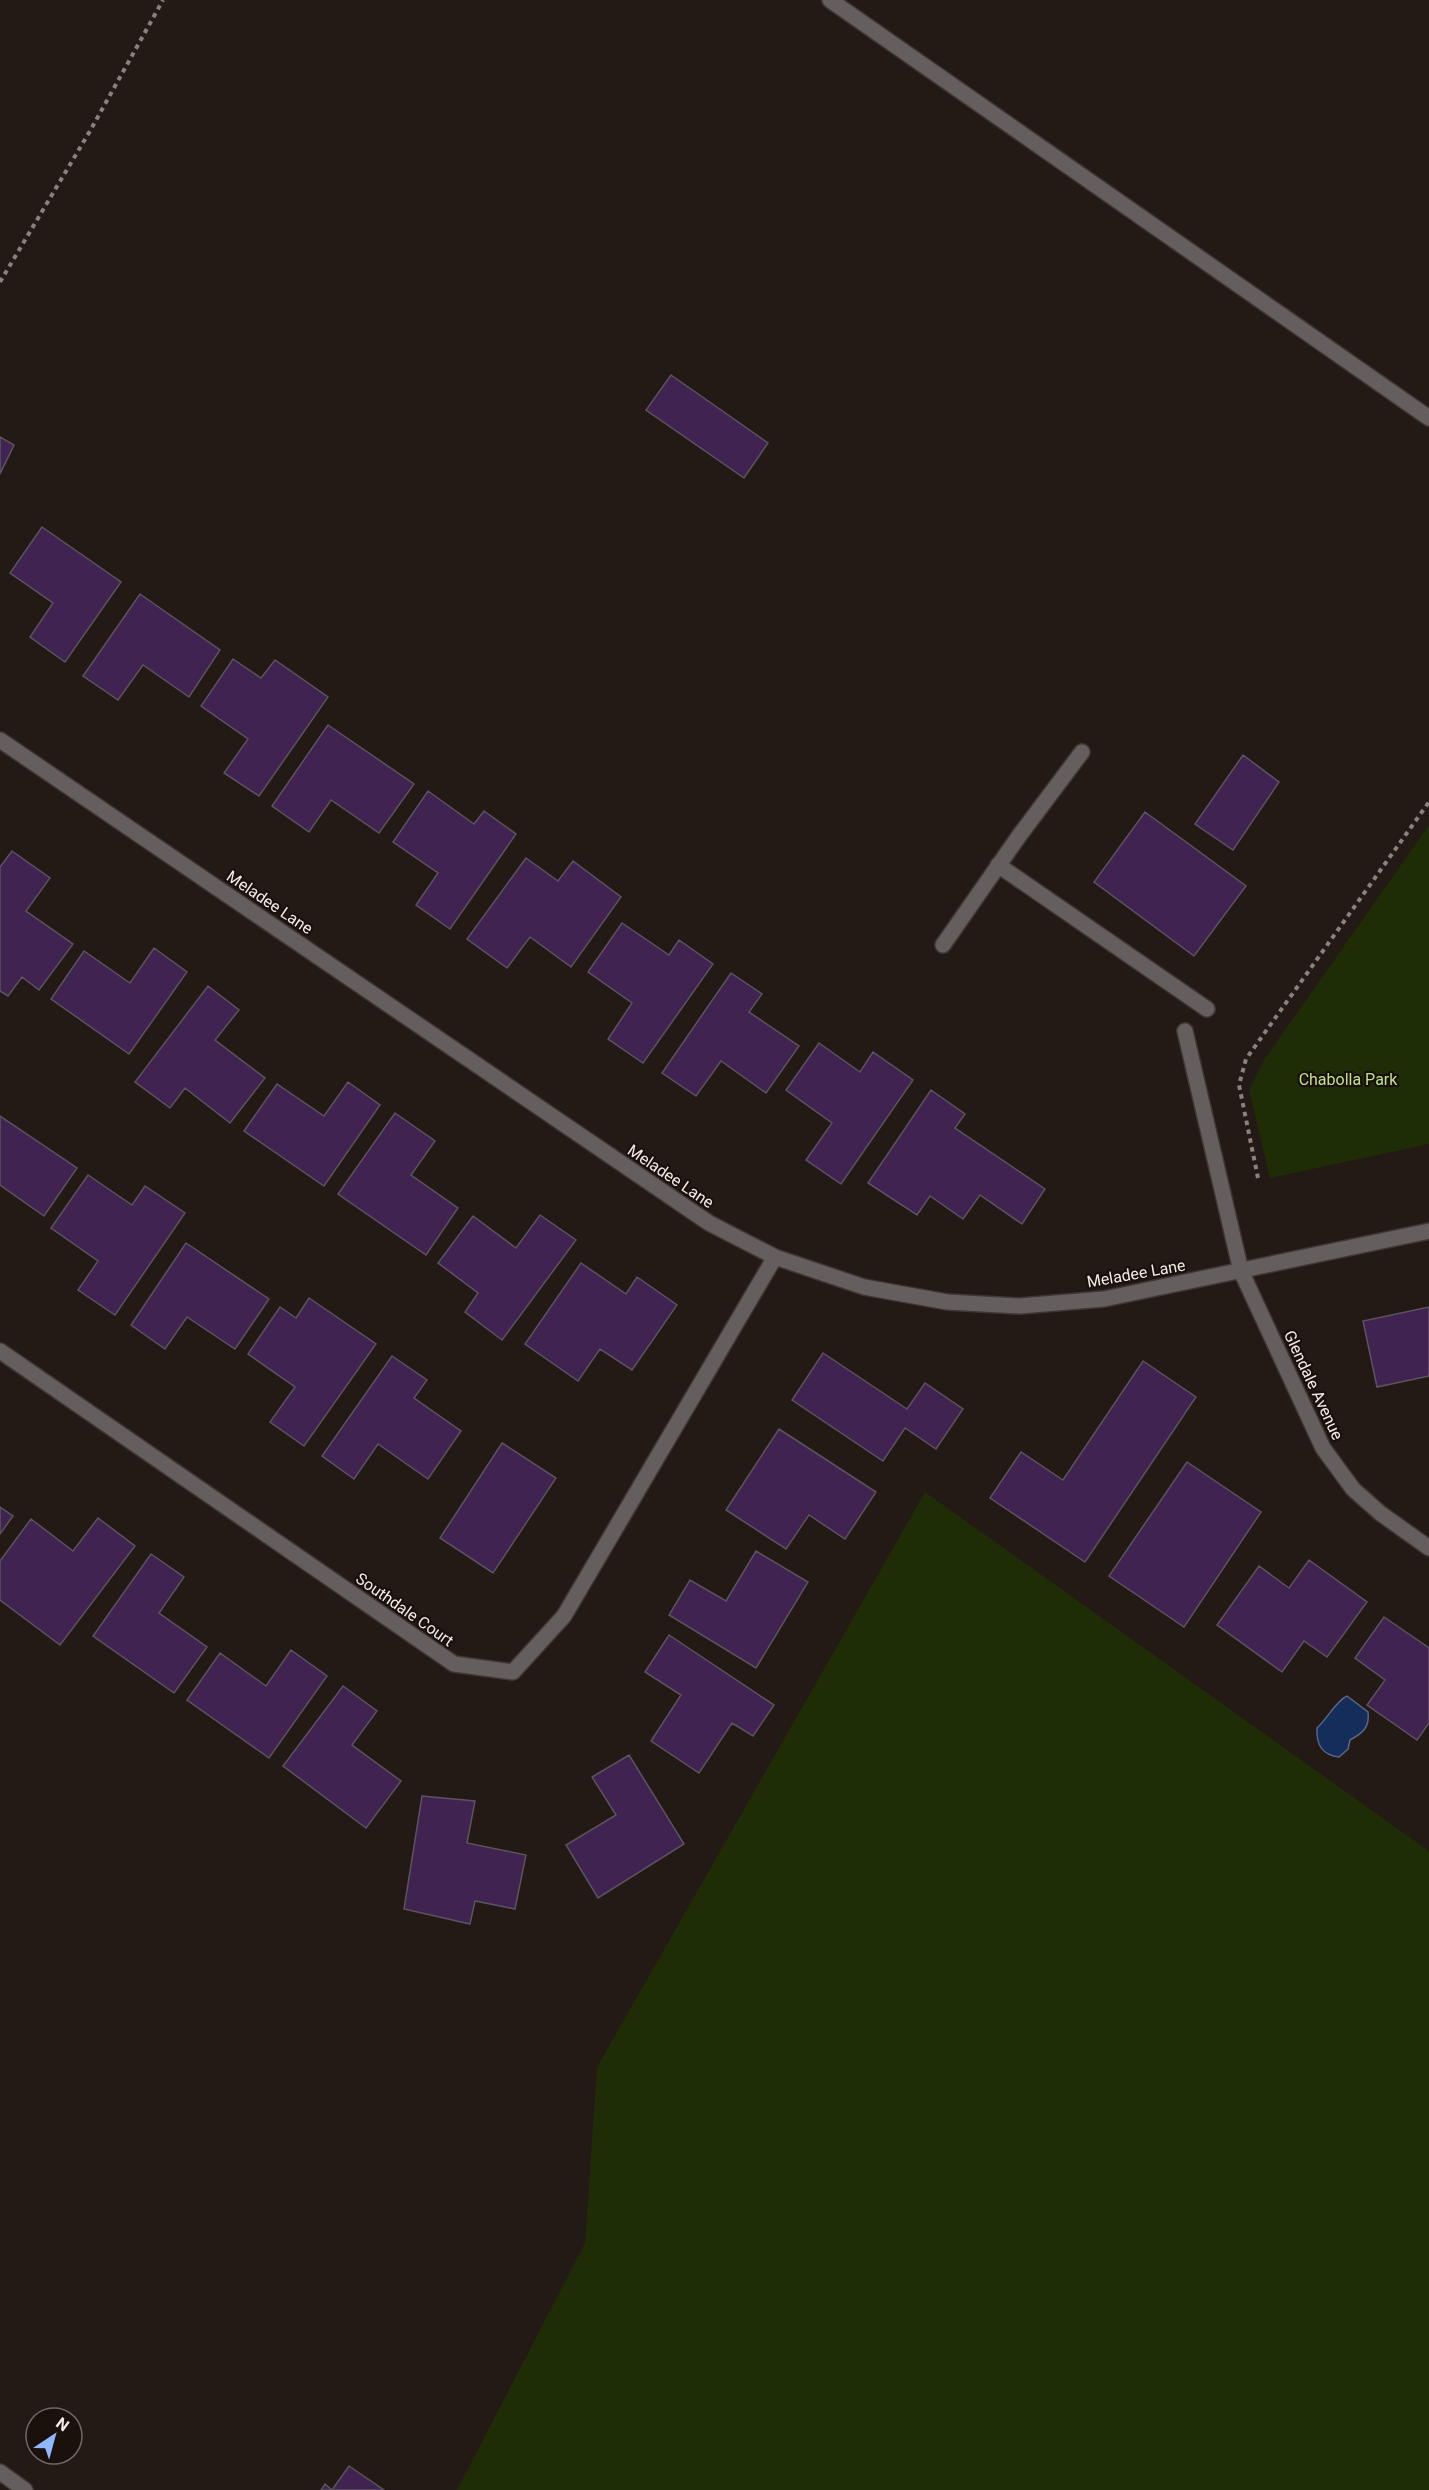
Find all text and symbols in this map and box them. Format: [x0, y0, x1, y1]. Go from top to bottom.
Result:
street label: Meladee Lane [223, 867, 316, 938]
park label: Chabolla Park [1299, 1070, 1398, 1089]
street label: Meladee Lane [624, 1141, 717, 1212]
street label: Meladee Lane [1085, 1255, 1187, 1292]
street label: Glendale Avenue [1280, 1327, 1347, 1443]
street label: Southdale Court [352, 1569, 457, 1650]
north arrow [24, 2406, 84, 2466]
text: N [52, 2413, 73, 2435]

